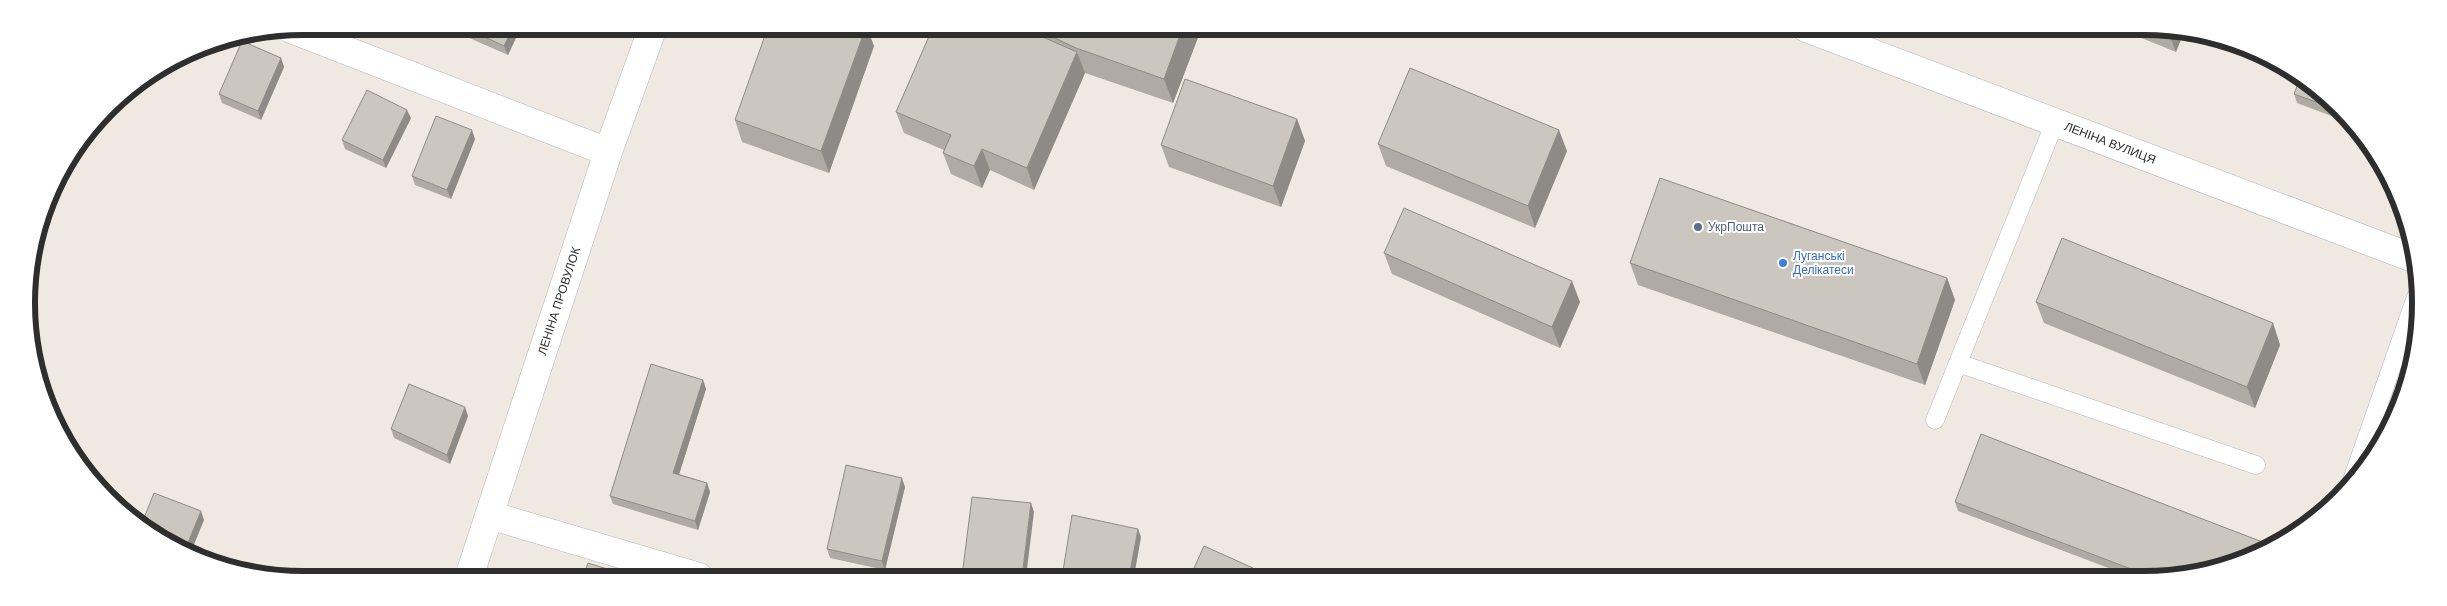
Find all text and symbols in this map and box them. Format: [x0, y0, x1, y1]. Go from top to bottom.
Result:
street label: ЛЕНІНА ВУЛИЦЯ [2062, 119, 2158, 167]
place label: УкрПошта [1708, 220, 1764, 234]
marker: УкрПошта [1692, 221, 1704, 233]
street label: ЛЕНІНА ПРОВУЛОК [535, 245, 583, 357]
place label: Луганські Делікатеси [1793, 249, 1854, 277]
marker: Луганські Делікатеси [1777, 257, 1789, 269]

